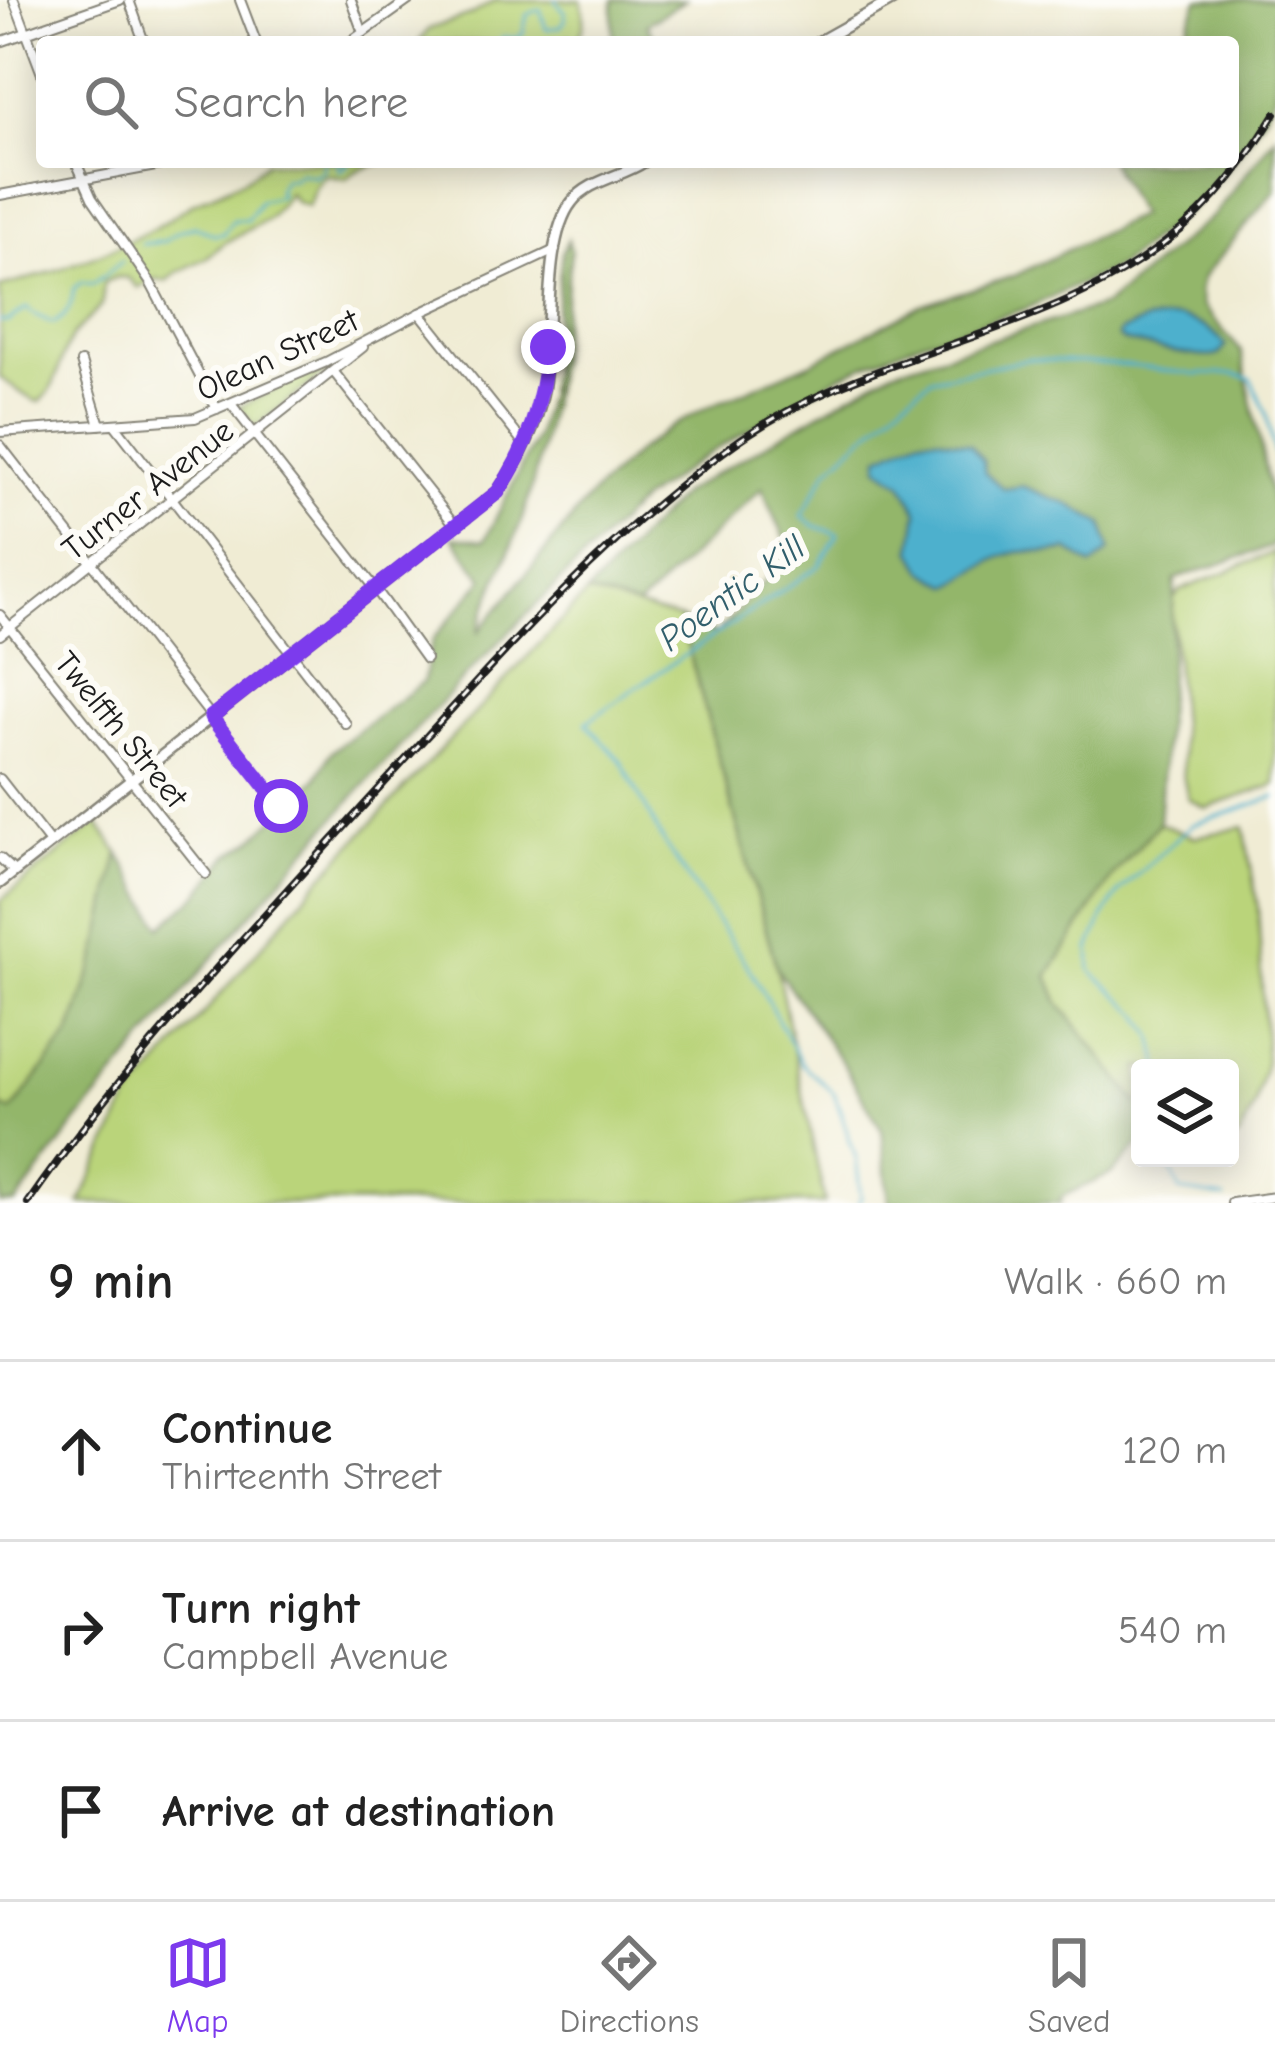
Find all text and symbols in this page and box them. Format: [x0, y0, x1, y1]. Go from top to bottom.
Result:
search box [36, 36, 1239, 168]
icon: search [78, 69, 144, 135]
text: Search here [174, 76, 408, 128]
street label: Olean Street [191, 300, 366, 409]
route end [521, 320, 575, 374]
street label: Turner Avenue [55, 411, 241, 568]
water label: Poentic Kill [651, 526, 813, 660]
street label: Twelfth Street [47, 644, 197, 817]
route start [254, 779, 308, 833]
map controls [1131, 1059, 1239, 1167]
button: layers [1131, 1059, 1239, 1167]
text: 9 min [48, 1252, 174, 1311]
text: Walk · 660 m [1004, 1259, 1227, 1304]
text: Continue [162, 1402, 332, 1454]
icon: ahead [48, 1418, 114, 1484]
text: 120 m [1122, 1428, 1227, 1473]
text: Thirteenth Street [162, 1454, 441, 1499]
text: Turn right [162, 1582, 360, 1634]
icon: right [48, 1598, 114, 1664]
text: 540 m [1118, 1608, 1227, 1653]
text: Campbell Avenue [162, 1634, 448, 1679]
icon: arrive [48, 1778, 114, 1844]
text: Arrive at destination [162, 1785, 555, 1837]
tab: Map [165, 1930, 231, 2040]
tab: Directions [560, 1930, 699, 2040]
tab: Saved [1028, 1930, 1110, 2040]

